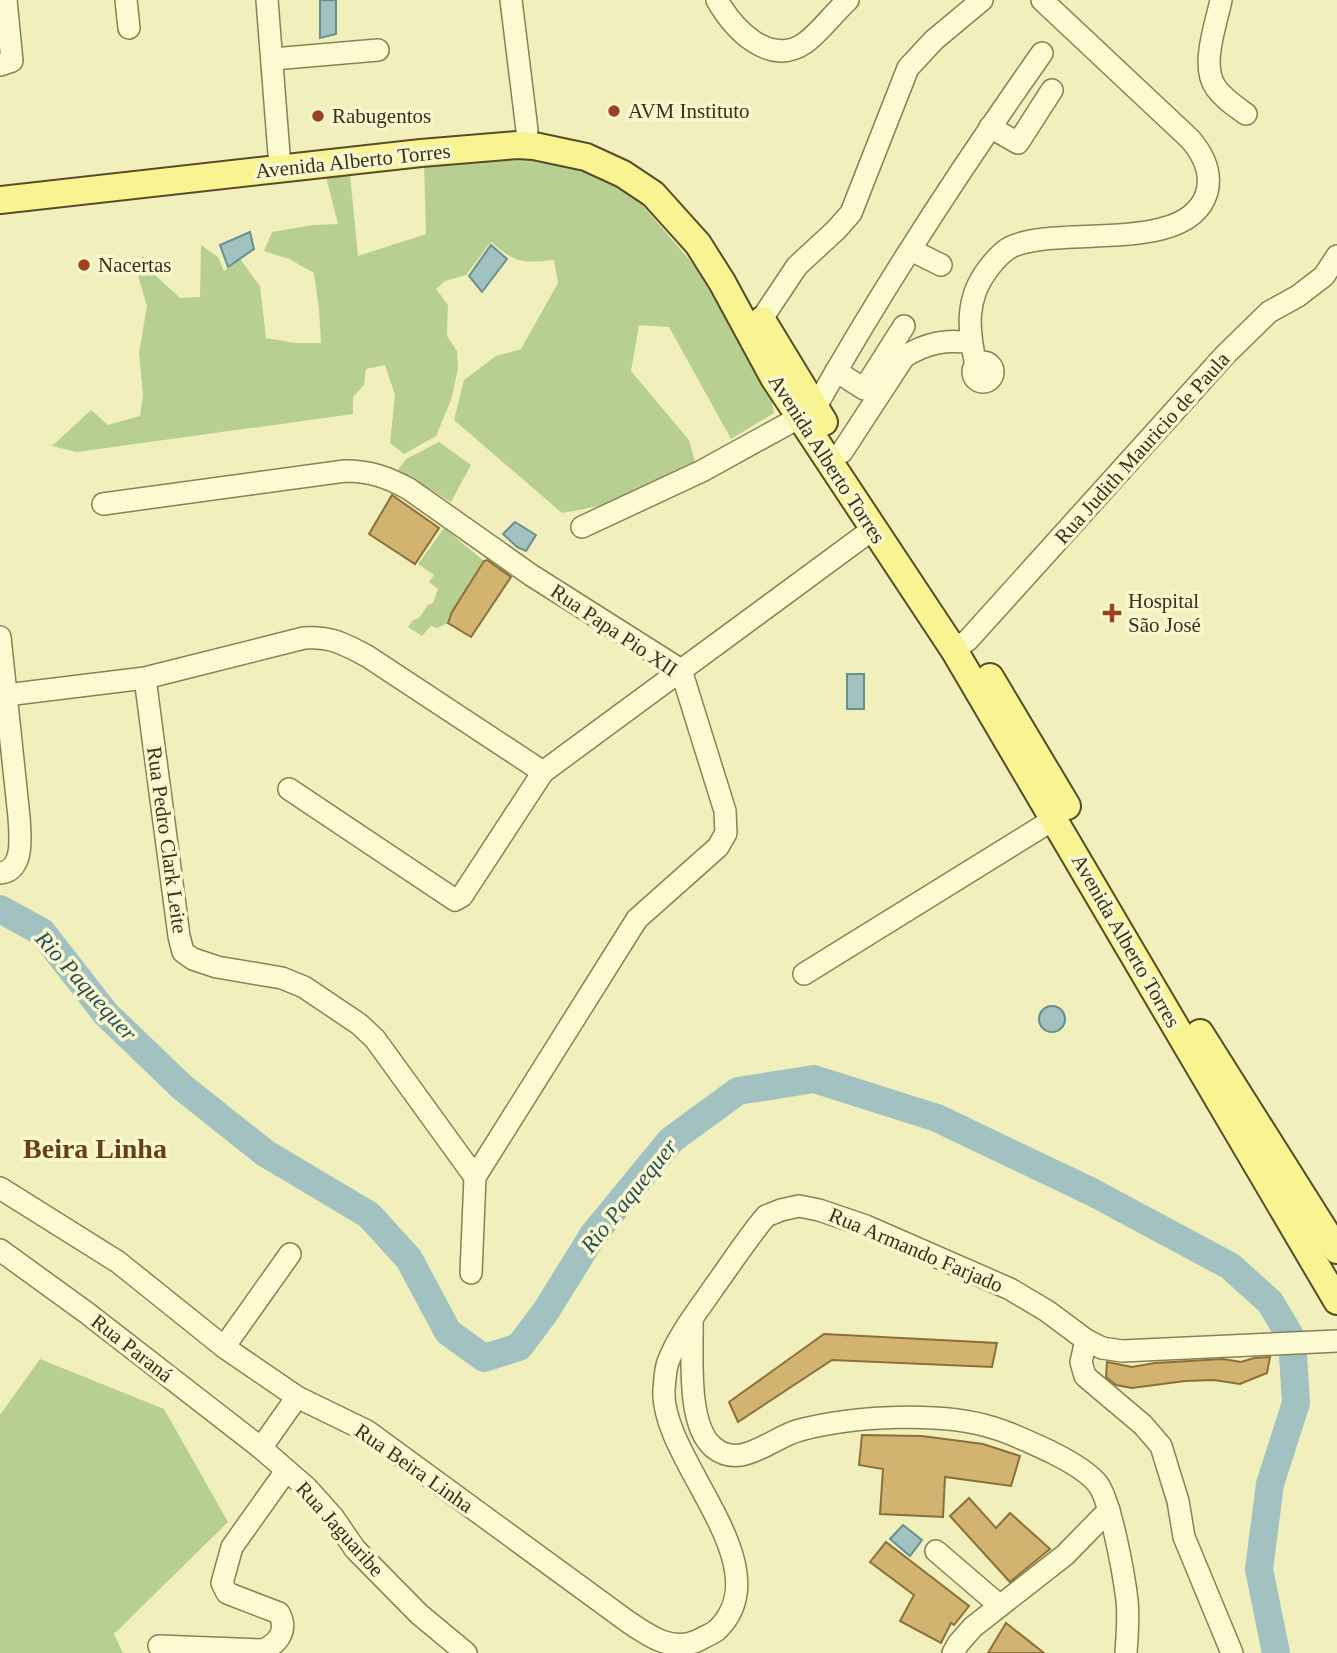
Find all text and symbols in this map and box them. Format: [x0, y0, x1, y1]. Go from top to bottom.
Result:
place label: AVM Instituto [628, 99, 750, 123]
marker: AVM Instituto [606, 103, 622, 119]
place label: Rabugentos [332, 104, 431, 128]
marker: Rabugentos [310, 108, 326, 124]
street label: Avenida Alberto Torres [254, 139, 452, 183]
place label: Nacertas [98, 253, 171, 277]
marker: Nacertas [76, 257, 92, 273]
street label: Rua Judith Mauricio de Paula [1050, 347, 1235, 549]
street label: Avenida Alberto Torres [764, 370, 890, 548]
street label: Rua Papa Pio XII [546, 579, 682, 681]
place label: Hospital São José [1128, 589, 1201, 637]
marker: Hospital São José [1102, 603, 1122, 623]
street label: Rua Pedro Clark Leite [142, 745, 192, 935]
street label: Avenida Alberto Torres [1067, 850, 1185, 1032]
water label: Rio Paquequer [30, 925, 142, 1047]
district label: Beira Linha [23, 1133, 167, 1164]
water label: Rio Paquequer [575, 1133, 683, 1259]
street label: Rua Armando Farjado [825, 1202, 1007, 1298]
street label: Rua Paraná [87, 1309, 178, 1387]
street label: Rua Beira Linha [350, 1418, 478, 1518]
street label: Rua Jaguaribe [291, 1477, 389, 1581]

